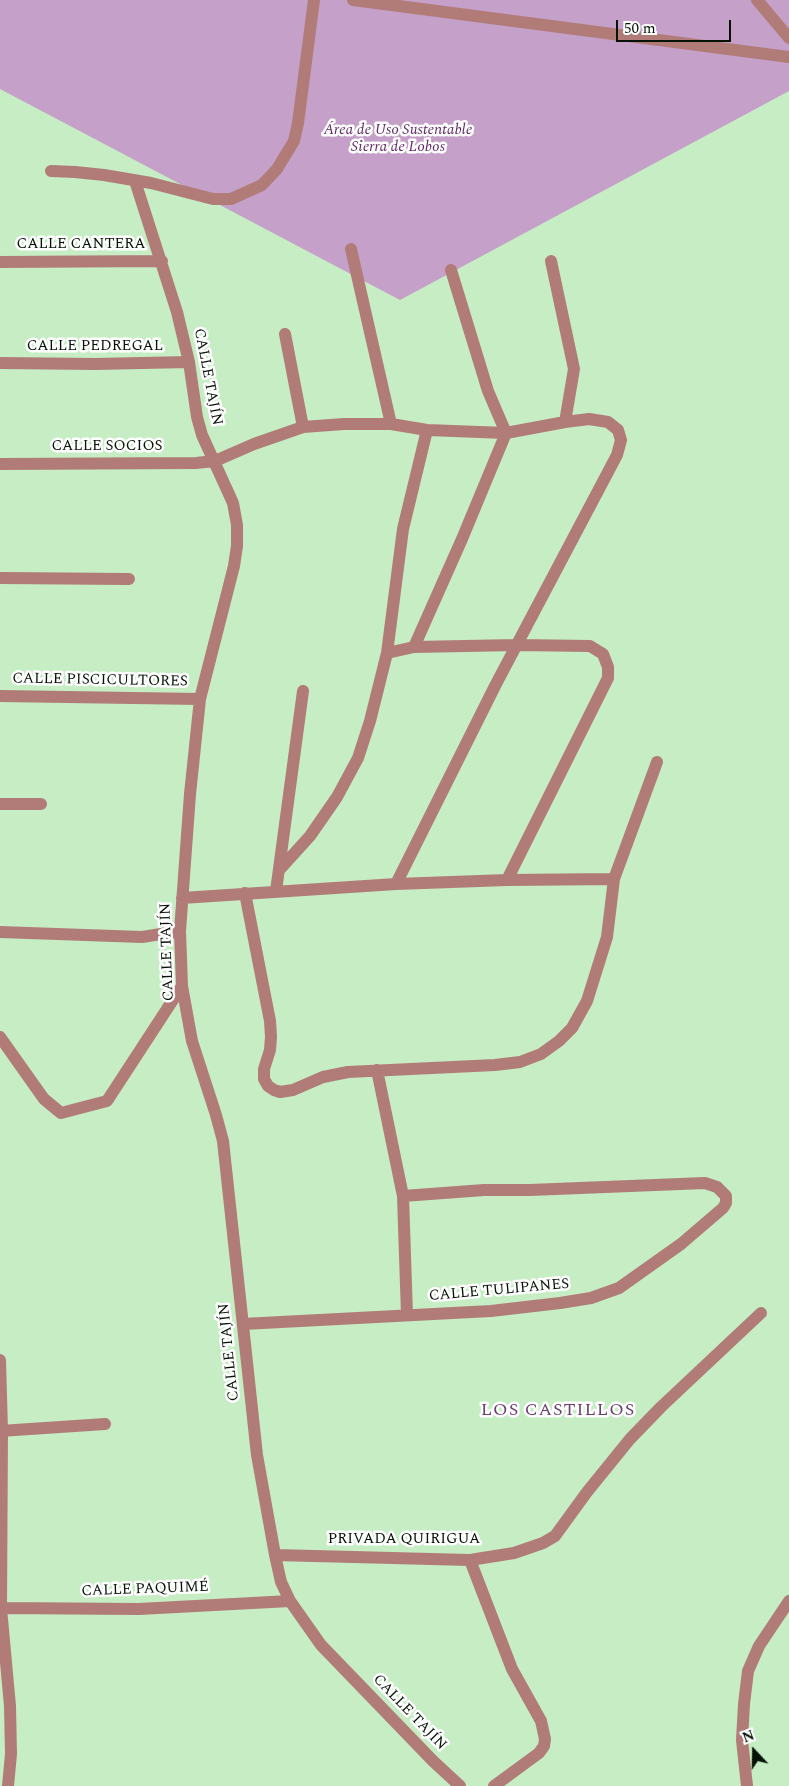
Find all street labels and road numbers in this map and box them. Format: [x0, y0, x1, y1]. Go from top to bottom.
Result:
street label: CALLE CANTERA [17, 236, 145, 254]
street label: CALLE TAJÍN [189, 327, 225, 427]
street label: CALLE PEDREGAL [27, 338, 163, 356]
street label: CALLE SOCIOS [51, 438, 163, 456]
street label: CALLE PISCICULTORES [12, 670, 188, 692]
street label: CALLE TAJÍN [157, 902, 179, 1002]
street label: CALLE TULIPANES [428, 1276, 570, 1306]
street label: CALLE TAJÍN [216, 1302, 244, 1402]
street label: PRIVADA QUIRIGUA [328, 1531, 480, 1549]
street label: CALLE PAQUIMÉ [81, 1579, 209, 1601]
street label: CALLE TAJÍN [368, 1671, 450, 1755]

